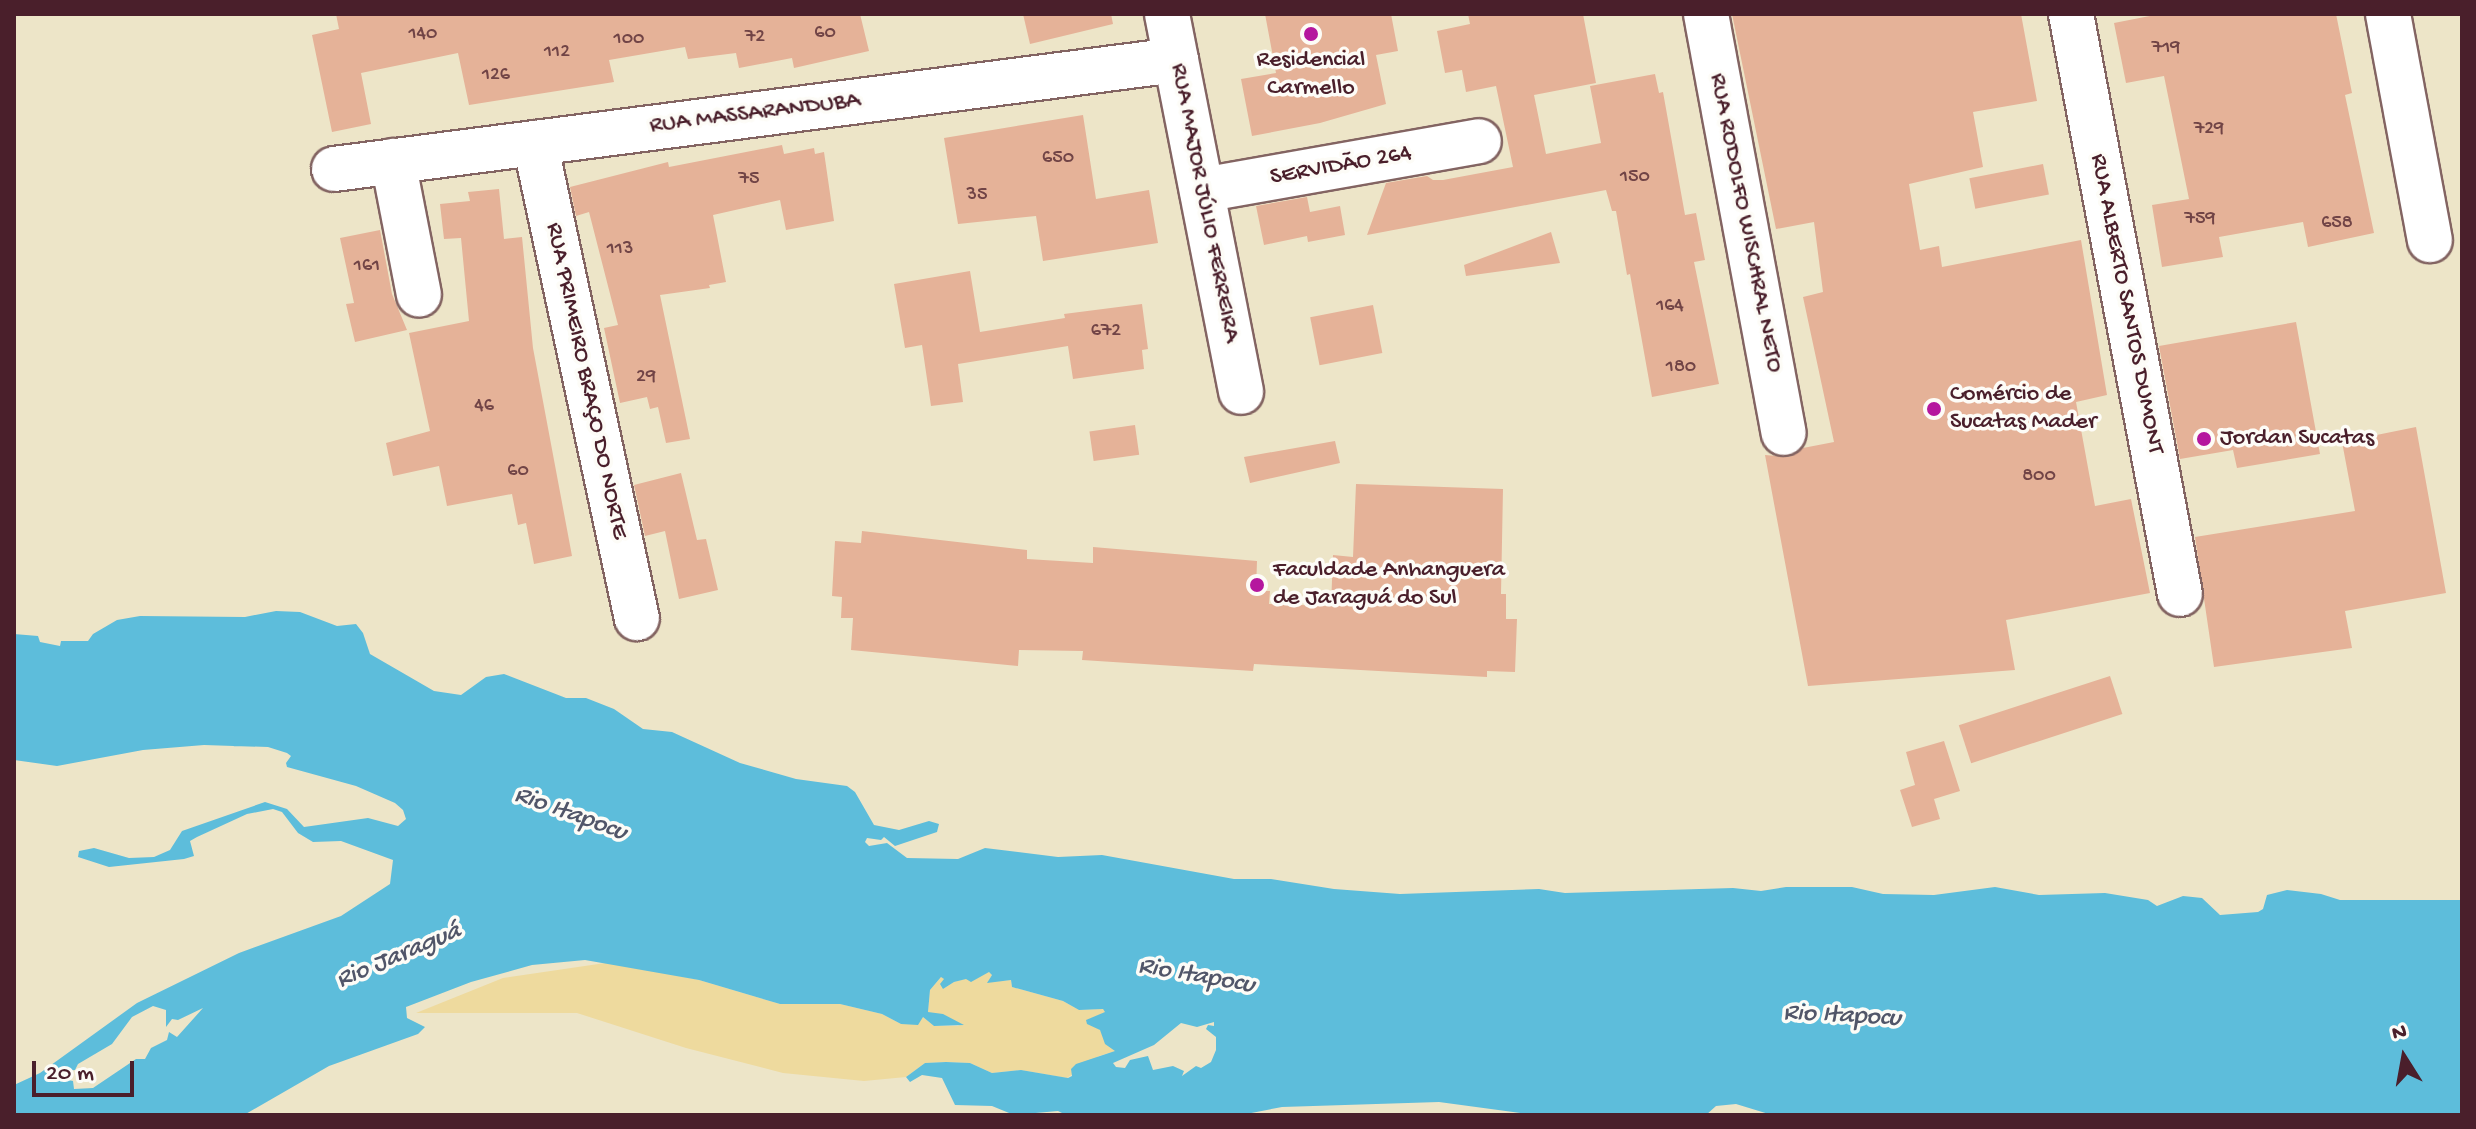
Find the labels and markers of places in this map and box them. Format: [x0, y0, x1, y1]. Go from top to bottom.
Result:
marker: Residencial Carmello [1302, 25, 1320, 43]
place label: Residencial Carmello [1257, 47, 1365, 103]
place label: Comércio de Sucatas Mader [1950, 381, 2096, 437]
marker: Comércio de Sucatas Mader [1925, 400, 1943, 418]
place label: Jordan Sucatas [2220, 425, 2374, 453]
marker: Jordan Sucatas [2195, 430, 2213, 448]
place label: Faculdade Anhanguera de Jaraguá do Sul [1273, 557, 1505, 613]
marker: Faculdade Anhanguera de Jaraguá do Sul [1248, 576, 1266, 594]

